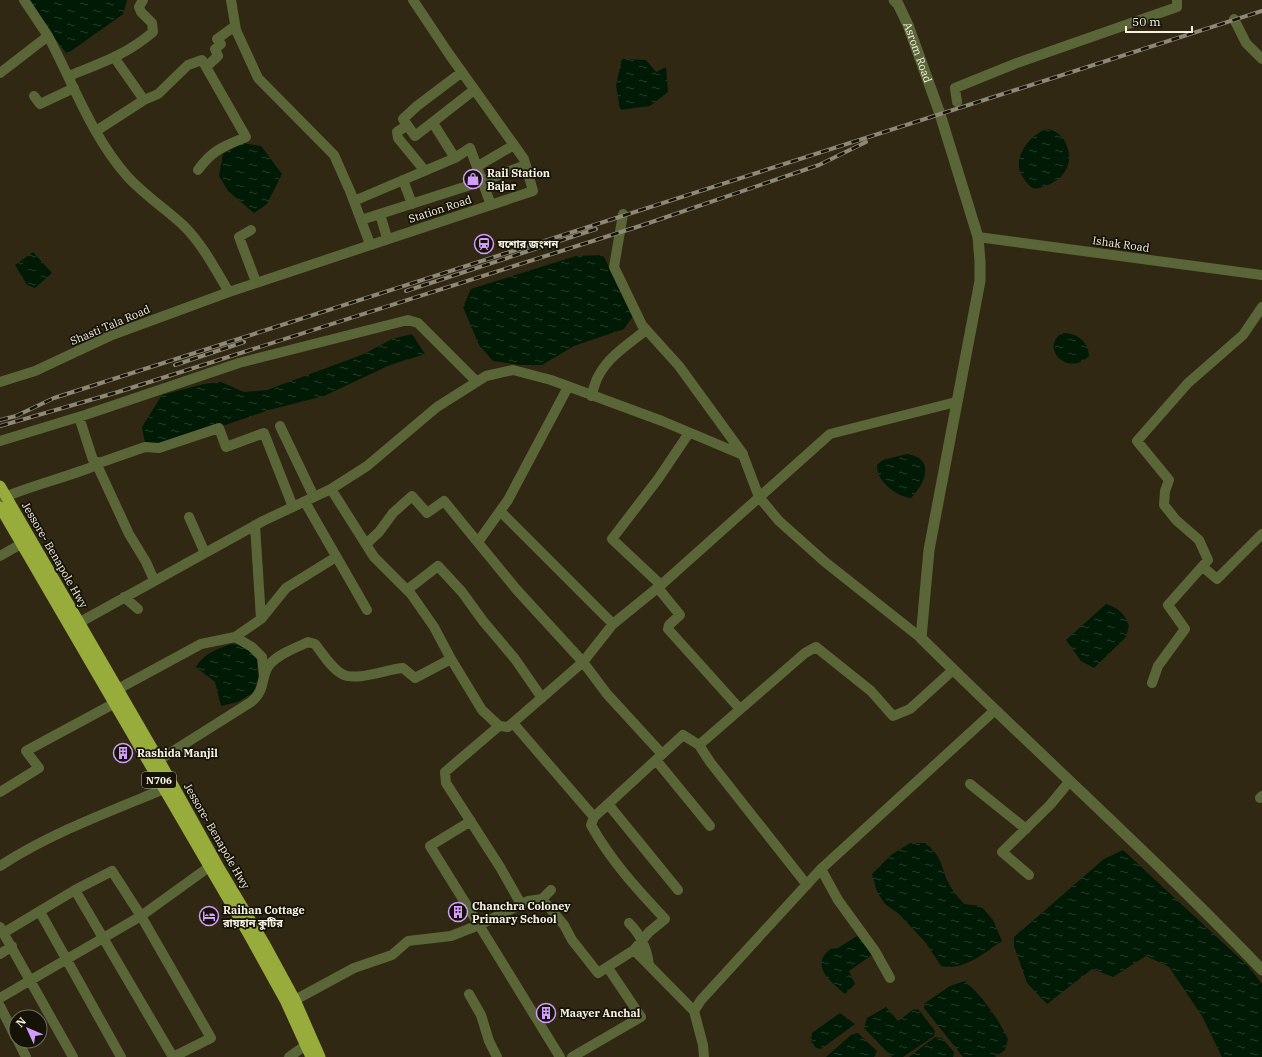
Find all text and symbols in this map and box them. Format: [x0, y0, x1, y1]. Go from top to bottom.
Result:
scale bar [1126, 8, 1192, 34]
text: 50 m [1132, 14, 1161, 29]
street label: Asrom Road [901, 20, 935, 85]
place label: Rail Station Bajar [487, 166, 550, 193]
shop icon: Rail Station Bajar [462, 168, 484, 190]
street label: Station Road [407, 192, 474, 226]
station icon: যশোর জংশন [473, 233, 495, 255]
street label: Ishak Road [1092, 233, 1151, 255]
place label: যশোর জংশন [497, 237, 558, 251]
street label: Shasti Tala Road [68, 302, 152, 348]
street label: Jessore- Benapole Hwy [19, 500, 91, 610]
building icon: Rashida Manjil [112, 742, 134, 764]
place label: Rashida Manjil [137, 746, 218, 760]
road number: N706 [142, 772, 176, 788]
street label: Jessore- Benapole Hwy [181, 781, 253, 891]
place label: Chanchra Coloney Primary School [472, 899, 571, 926]
building icon: Chanchra Coloney Primary School [447, 901, 469, 923]
place label: Raihan Cottage রায়হান কুটির [222, 903, 305, 930]
hotel icon: Raihan Cottage রায়হান কুটির [198, 905, 220, 927]
building icon: Maayer Anchal [535, 1002, 557, 1024]
place label: Maayer Anchal [560, 1006, 641, 1020]
north arrow [8, 1009, 48, 1049]
text: N [13, 1014, 29, 1030]

